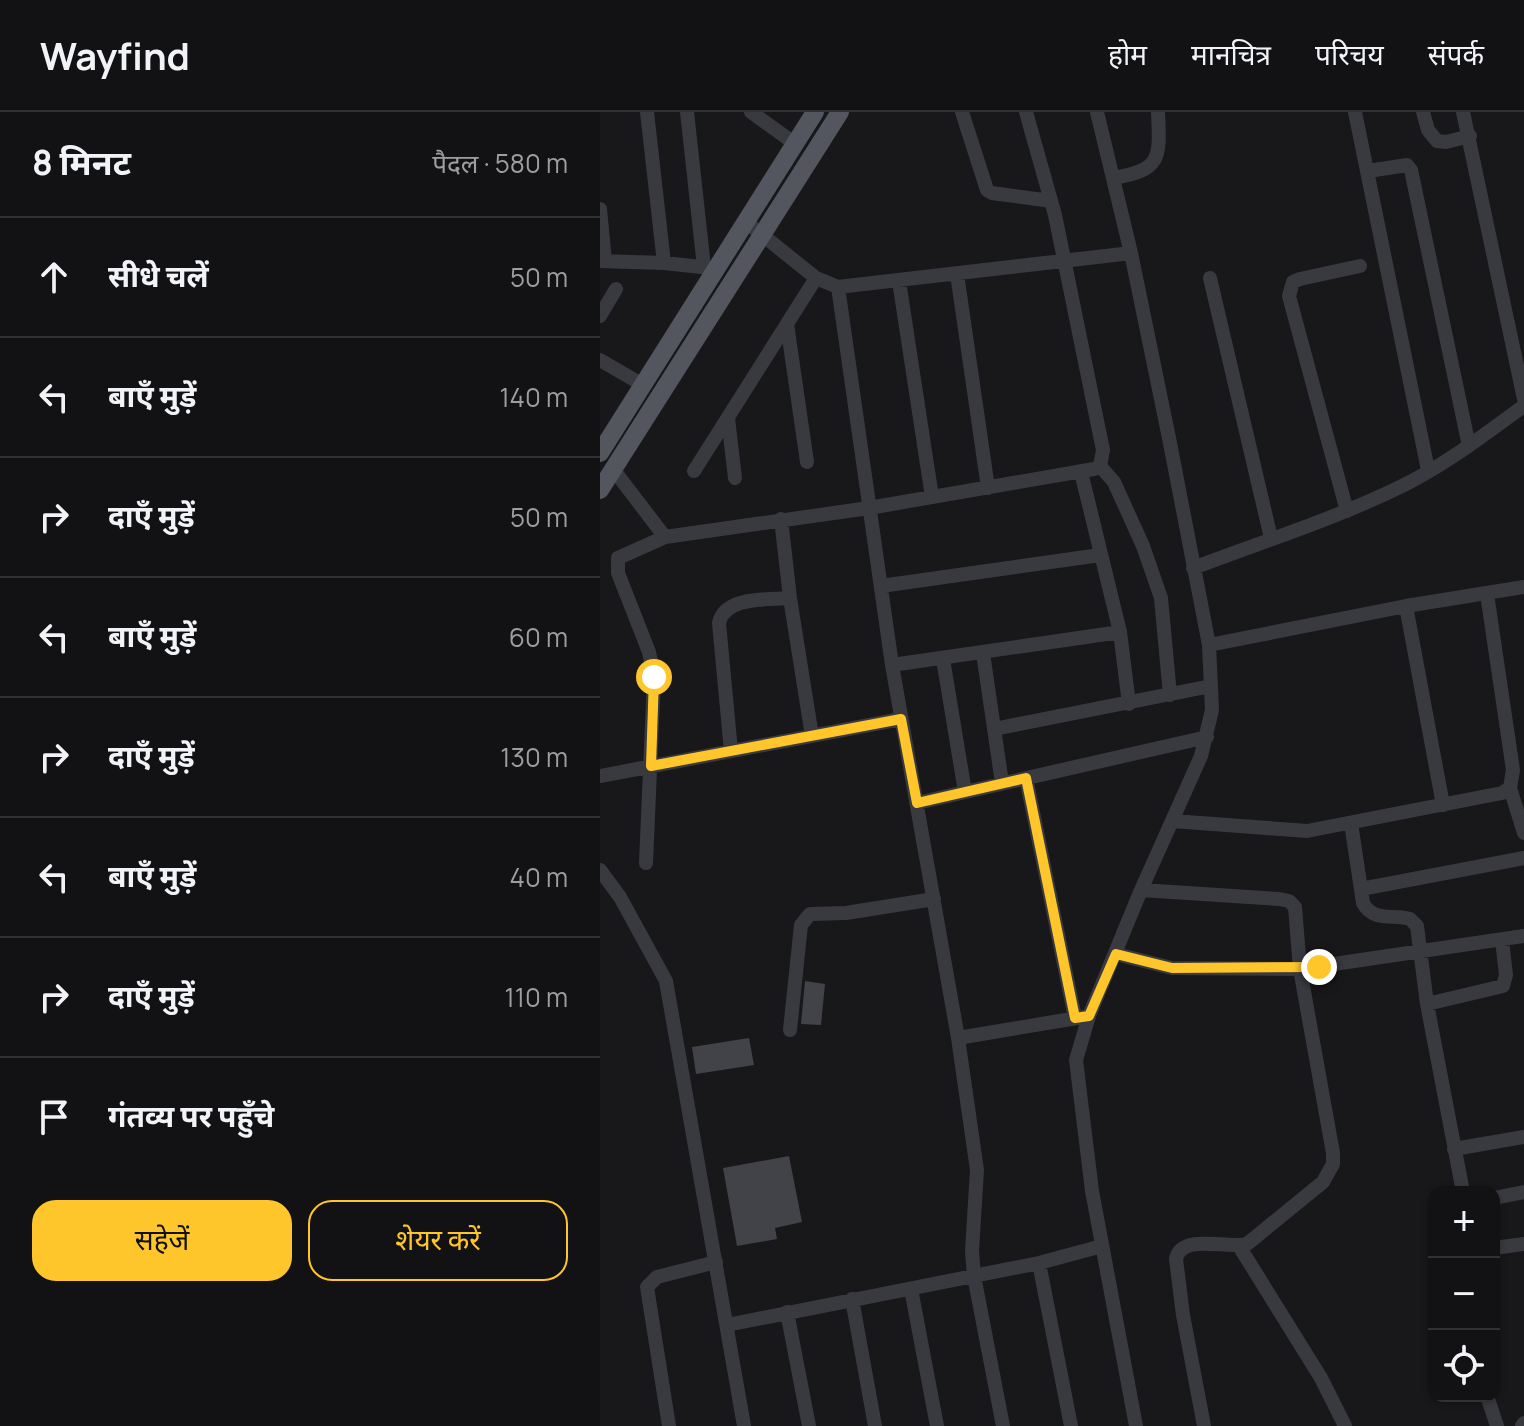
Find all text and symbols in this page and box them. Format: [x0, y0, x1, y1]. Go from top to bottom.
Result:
text: Wayfind [40, 29, 190, 81]
text: होम [1108, 35, 1147, 73]
text: मानचित्र [1191, 35, 1271, 73]
text: परिचय [1315, 35, 1384, 73]
text: संपर्क [1428, 35, 1484, 73]
text: 8 मिनट [32, 139, 131, 185]
text: पैदल · 580 m [432, 145, 568, 181]
icon: ahead [32, 255, 76, 299]
text: सीधे चलें [108, 255, 209, 296]
text: 50 m [510, 259, 568, 295]
icon: left [32, 375, 76, 419]
text: बाएँ मुड़ें [108, 375, 196, 416]
text: 140 m [499, 379, 568, 415]
icon: right [32, 495, 76, 539]
text: दाएँ मुड़ें [108, 495, 195, 536]
text: 50 m [510, 499, 568, 535]
icon: left [32, 615, 76, 659]
text: बाएँ मुड़ें [108, 615, 196, 656]
text: 60 m [509, 619, 568, 655]
route start [636, 659, 672, 695]
icon: right [32, 735, 76, 779]
text: दाएँ मुड़ें [108, 735, 195, 776]
text: 130 m [500, 739, 568, 775]
icon: left [32, 855, 76, 899]
text: बाएँ मुड़ें [108, 855, 196, 896]
text: 40 m [510, 859, 568, 895]
route end [1301, 949, 1337, 985]
icon: right [32, 975, 76, 1019]
text: दाएँ मुड़ें [108, 975, 195, 1016]
text: 110 m [505, 979, 568, 1015]
icon: arrive [32, 1095, 76, 1139]
text: गंतव्य पर पहुँचे [108, 1095, 274, 1136]
map controls [1428, 1186, 1500, 1402]
button: + [1428, 1186, 1500, 1258]
button: सहेजें [32, 1200, 292, 1281]
button: शेयर करें [308, 1200, 568, 1281]
button: − [1428, 1258, 1500, 1330]
button: locate [1428, 1330, 1500, 1402]

